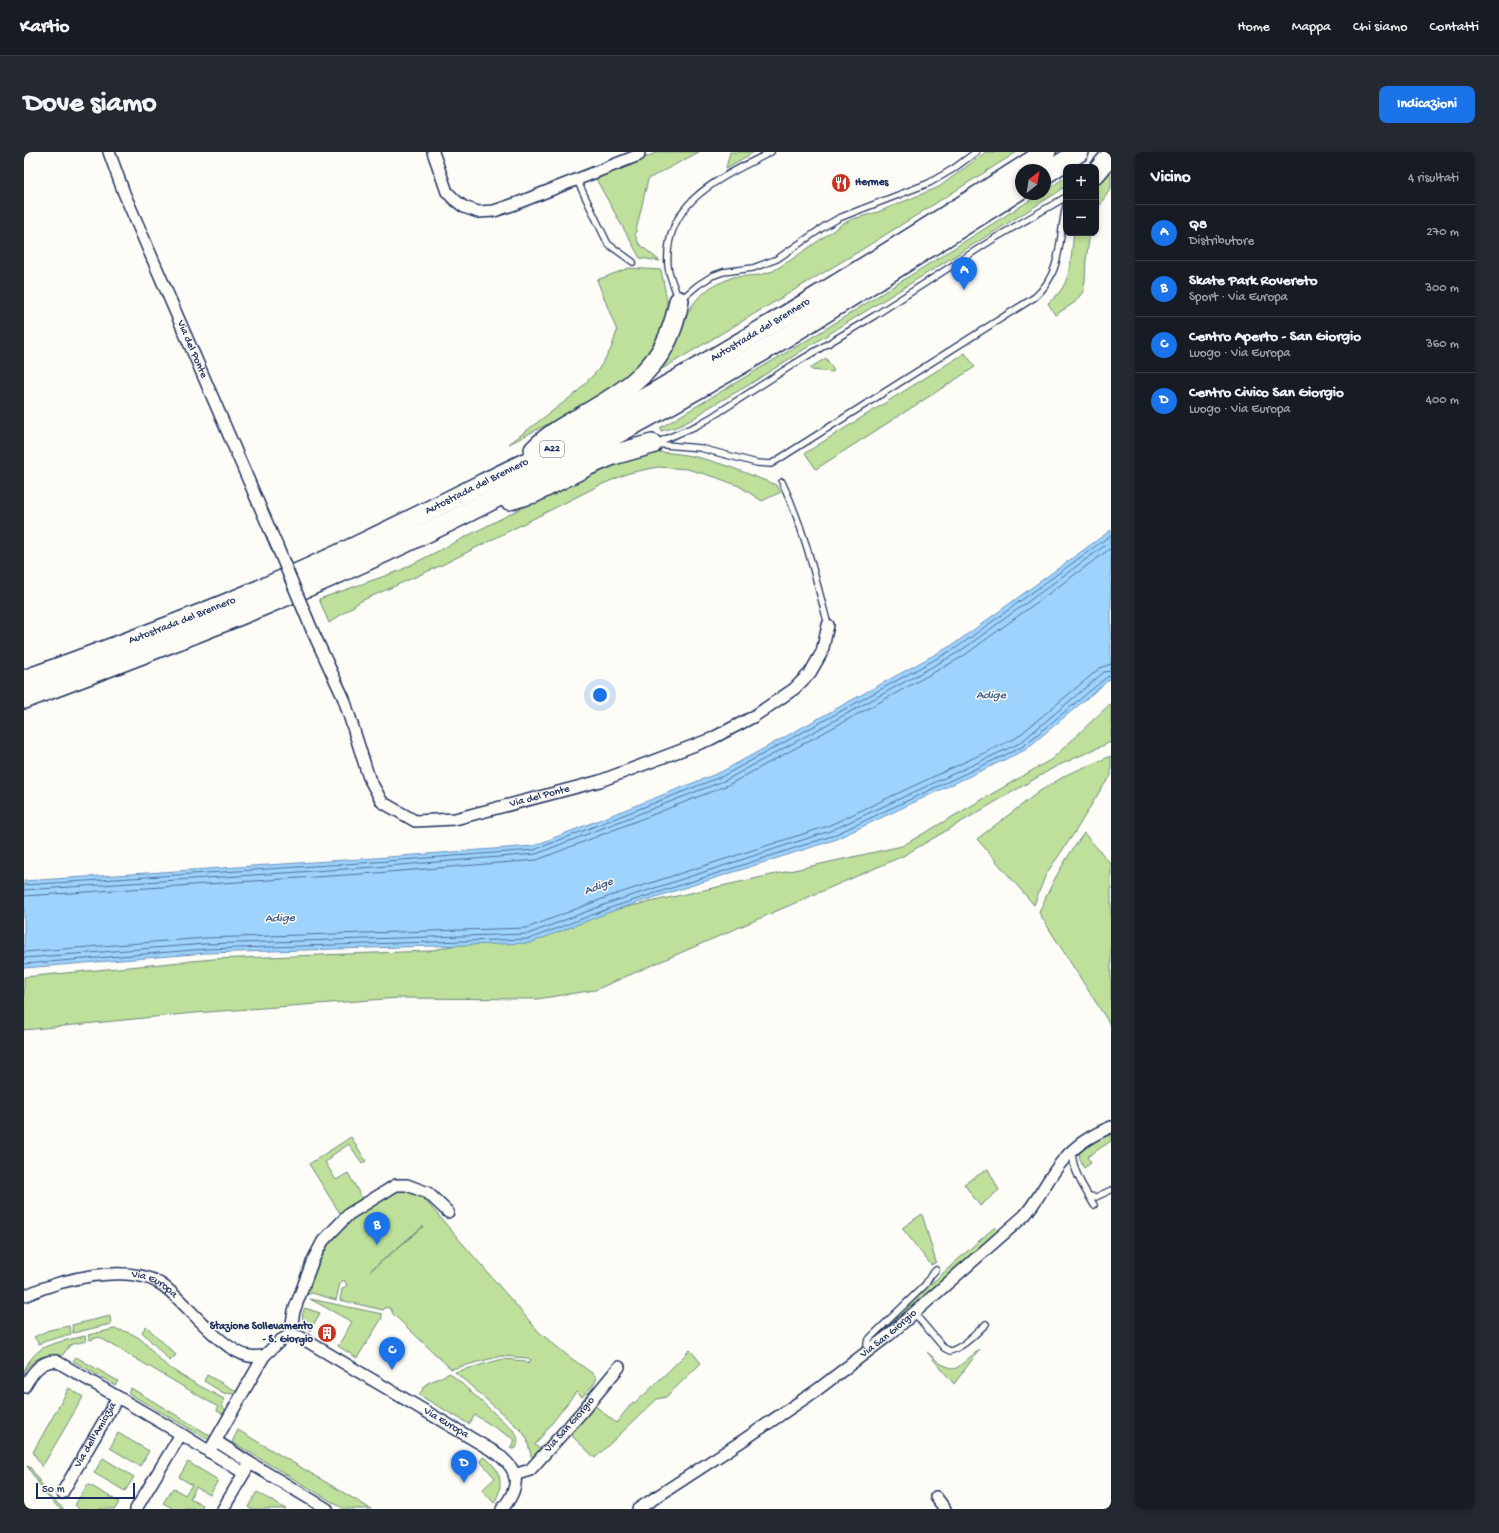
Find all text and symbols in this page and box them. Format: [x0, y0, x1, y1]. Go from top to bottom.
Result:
text: Kartio [20, 16, 69, 39]
text: Home [1237, 19, 1270, 36]
text: Mappa [1292, 19, 1331, 36]
text: Chi siamo [1353, 19, 1408, 36]
text: Contatti [1430, 19, 1479, 36]
button: Indicazioni [1379, 86, 1475, 123]
text: Dove siamo [24, 88, 157, 121]
north arrow [1015, 164, 1051, 200]
map controls [1063, 164, 1099, 236]
button: + [1063, 164, 1099, 200]
text: Vicino [1151, 168, 1191, 188]
text: 4 risultati [1408, 171, 1459, 186]
restaurant icon: Hermes [830, 172, 852, 194]
place label: Hermes [855, 177, 889, 189]
button: − [1063, 200, 1099, 236]
text: Q8 [1189, 216, 1207, 234]
text: A [1160, 225, 1168, 240]
text: 270 m [1426, 225, 1459, 240]
text: Distributore [1189, 234, 1254, 249]
pin: A [951, 257, 977, 290]
text: Skate Park Rovereto [1189, 272, 1318, 290]
text: B [1161, 281, 1167, 296]
text: 300 m [1425, 281, 1459, 296]
text: Sport · Via Europa [1189, 290, 1288, 305]
street label: Autostrada del Brennero [709, 296, 813, 365]
street label: Via del Ponte [174, 318, 210, 380]
text: Centro Aperto - San Giorgio [1189, 328, 1361, 346]
text: C [1160, 337, 1168, 352]
text: 360 m [1426, 337, 1459, 352]
text: Luogo · Via Europa [1189, 346, 1291, 361]
text: Centro Civico San Giorgio [1189, 384, 1344, 402]
text: D [1160, 393, 1168, 408]
text: 400 m [1426, 393, 1459, 408]
text: Luogo · Via Europa [1189, 402, 1291, 417]
road number: A22 [540, 441, 564, 457]
street label: Autostrada del Brennero [423, 456, 531, 517]
street label: Autostrada del Brennero [127, 594, 238, 647]
your location [590, 685, 610, 705]
water label: Adige [976, 689, 1007, 703]
street label: Via del Ponte [507, 783, 571, 811]
water label: Adige [583, 875, 616, 899]
water label: Adige [265, 911, 296, 927]
pin: B [364, 1212, 390, 1245]
street label: Via Europa [130, 1268, 180, 1301]
street label: Via San Giorgio [857, 1307, 920, 1361]
place label: Stazione Sollevamento - S. Giorgio [210, 1320, 313, 1347]
building icon: Stazione Sollevamento - S. Giorgio [316, 1322, 338, 1344]
pin: C [379, 1337, 405, 1370]
street label: Via San Giorgio [542, 1395, 598, 1456]
street label: Via dell'Amicizia [72, 1400, 120, 1471]
street label: Via Europa [420, 1405, 471, 1442]
pin: D [451, 1450, 477, 1483]
scale bar [36, 1481, 135, 1500]
text: 50 m [42, 1484, 64, 1496]

